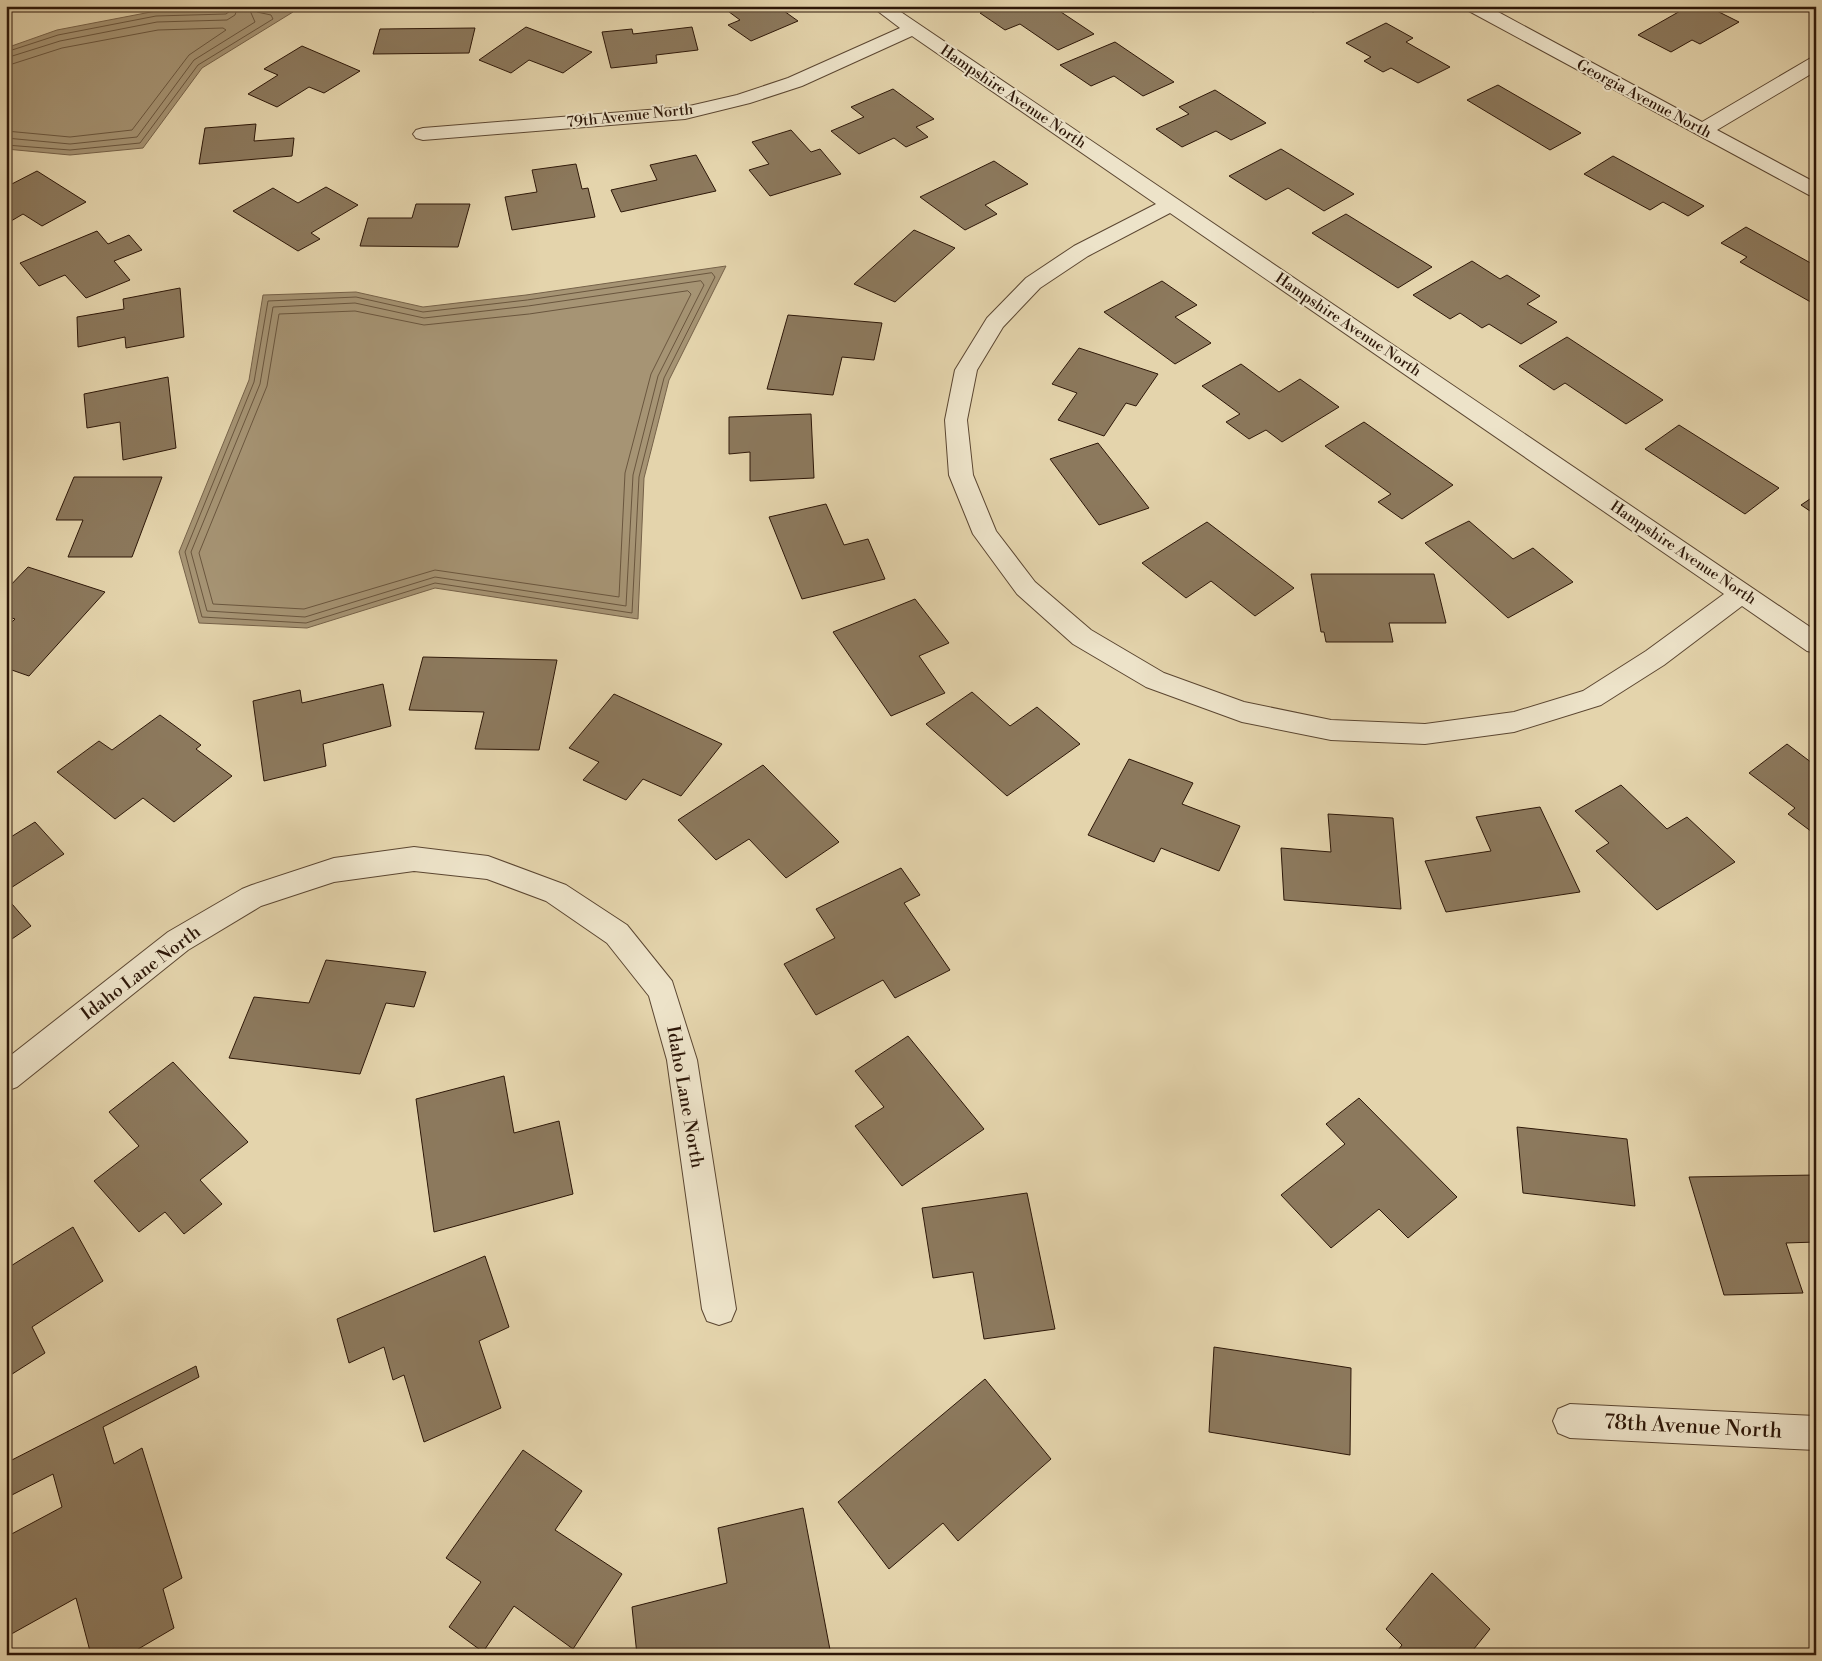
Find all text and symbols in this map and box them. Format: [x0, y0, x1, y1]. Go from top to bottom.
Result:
street label: Hampshire Avenue North [936, 41, 1090, 153]
street label: Georgia Avenue North [1573, 55, 1715, 143]
street label: 79th Avenue North [566, 100, 694, 132]
street label: Hampshire Avenue North [1271, 269, 1425, 381]
street label: Hampshire Avenue North [1606, 497, 1760, 609]
street label: Idaho Lane North [77, 920, 206, 1026]
street label: Idaho Lane North [661, 1024, 709, 1170]
street label: 78th Avenue North [1603, 1409, 1783, 1445]

